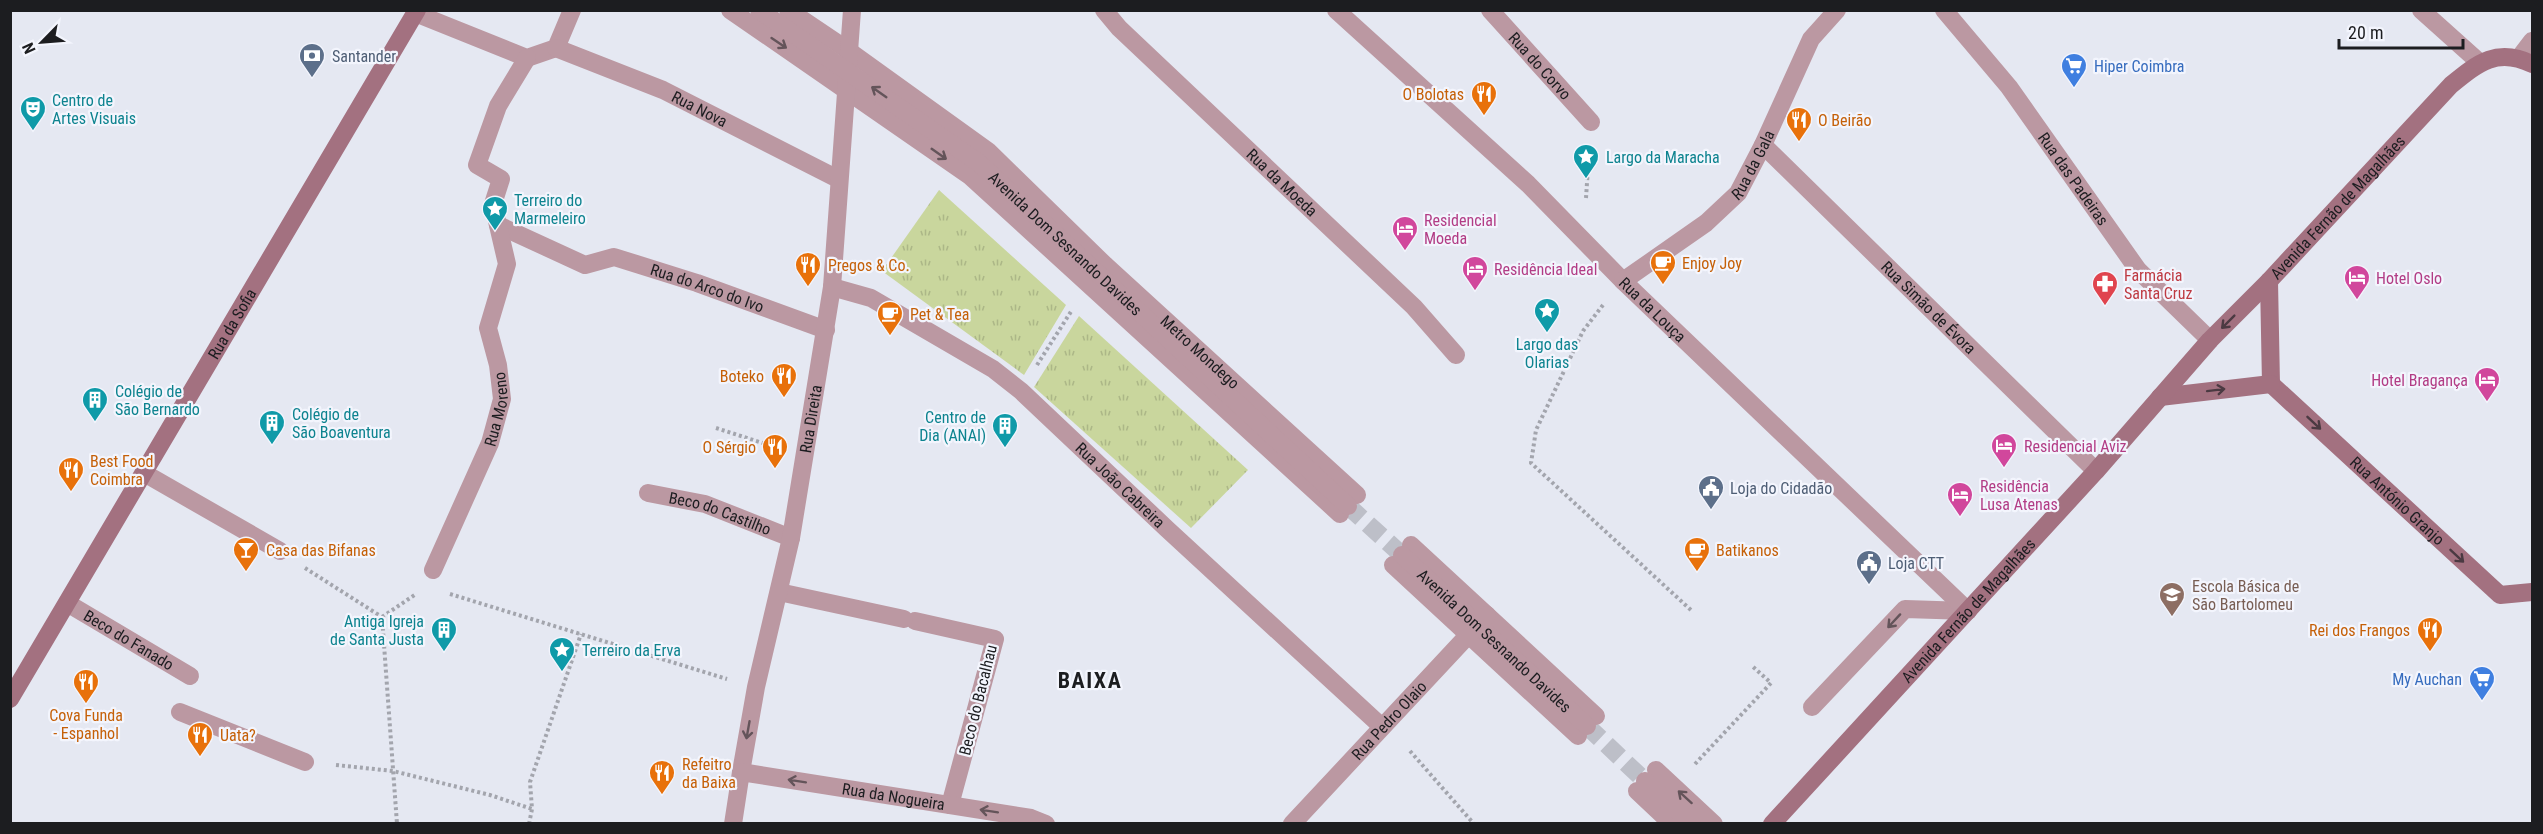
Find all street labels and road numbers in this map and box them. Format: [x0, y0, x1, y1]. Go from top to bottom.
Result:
street label: Rua do Corvo [1505, 28, 1575, 103]
street label: Rua Nova [669, 87, 731, 131]
street label: Rua da Gala [1727, 127, 1778, 204]
street label: Rua das Padeiras [2034, 129, 2113, 229]
street label: Avenida Fernão de Magalhães [2266, 131, 2409, 283]
street label: Rua da Moeda [1243, 144, 1321, 220]
street label: Avenida Dom Sesnando Davides [985, 167, 1146, 319]
street label: Rua Simão de Évora [1878, 257, 1980, 358]
street label: Rua do Arco do Ivo [648, 260, 767, 316]
street label: Rua da Louça [1615, 273, 1690, 346]
street label: Rua da Sofia [204, 285, 260, 362]
street label: Metro Mondego [1157, 311, 1244, 393]
street label: Rua Moreno [480, 371, 512, 448]
street label: Rua Direita [796, 384, 825, 454]
street label: Rua João Cabreira [1072, 438, 1169, 531]
street label: Rua António Granjo [2346, 452, 2449, 549]
street label: Beco do Castilho [667, 488, 774, 539]
street label: Avenida Fernão de Magalhães [1897, 534, 2039, 686]
street label: Avenida Dom Sesnando Davides [1414, 565, 1575, 716]
street label: Beco do Fanado [80, 606, 177, 674]
street label: Beco do Bacalhau [955, 643, 1001, 757]
street label: Rua Pedro Olaio [1348, 677, 1430, 764]
street label: Rua da Nogueira [841, 779, 946, 814]

